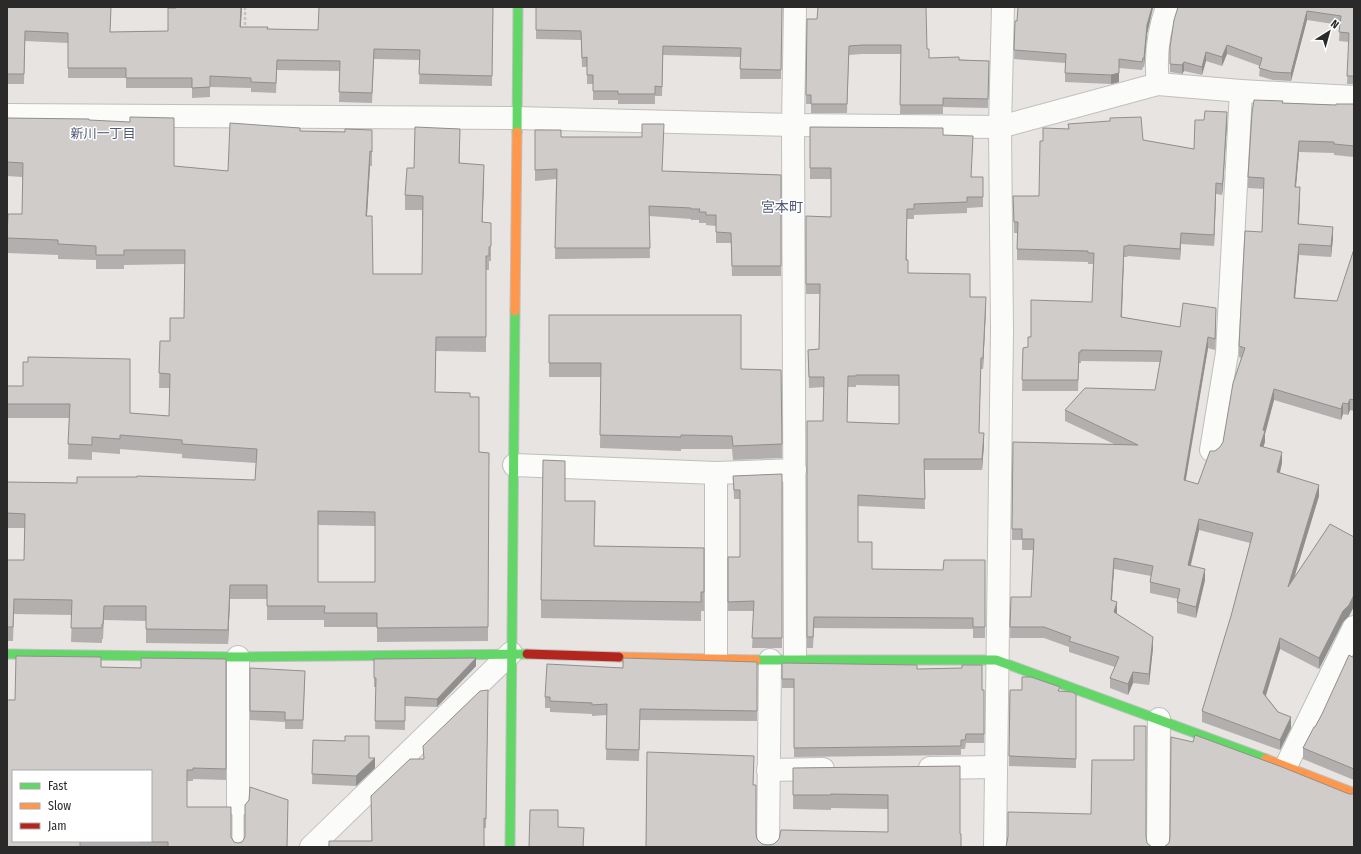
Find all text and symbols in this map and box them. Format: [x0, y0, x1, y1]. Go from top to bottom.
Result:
north arrow [1309, 12, 1349, 52]
text: N [1328, 17, 1341, 32]
district label: 新川一丁目 [70, 126, 136, 141]
district label: 宮本町 [761, 199, 803, 216]
legend [12, 770, 152, 842]
text: Fast [48, 779, 67, 793]
text: Slow [48, 799, 71, 813]
text: Jam [48, 819, 66, 833]

